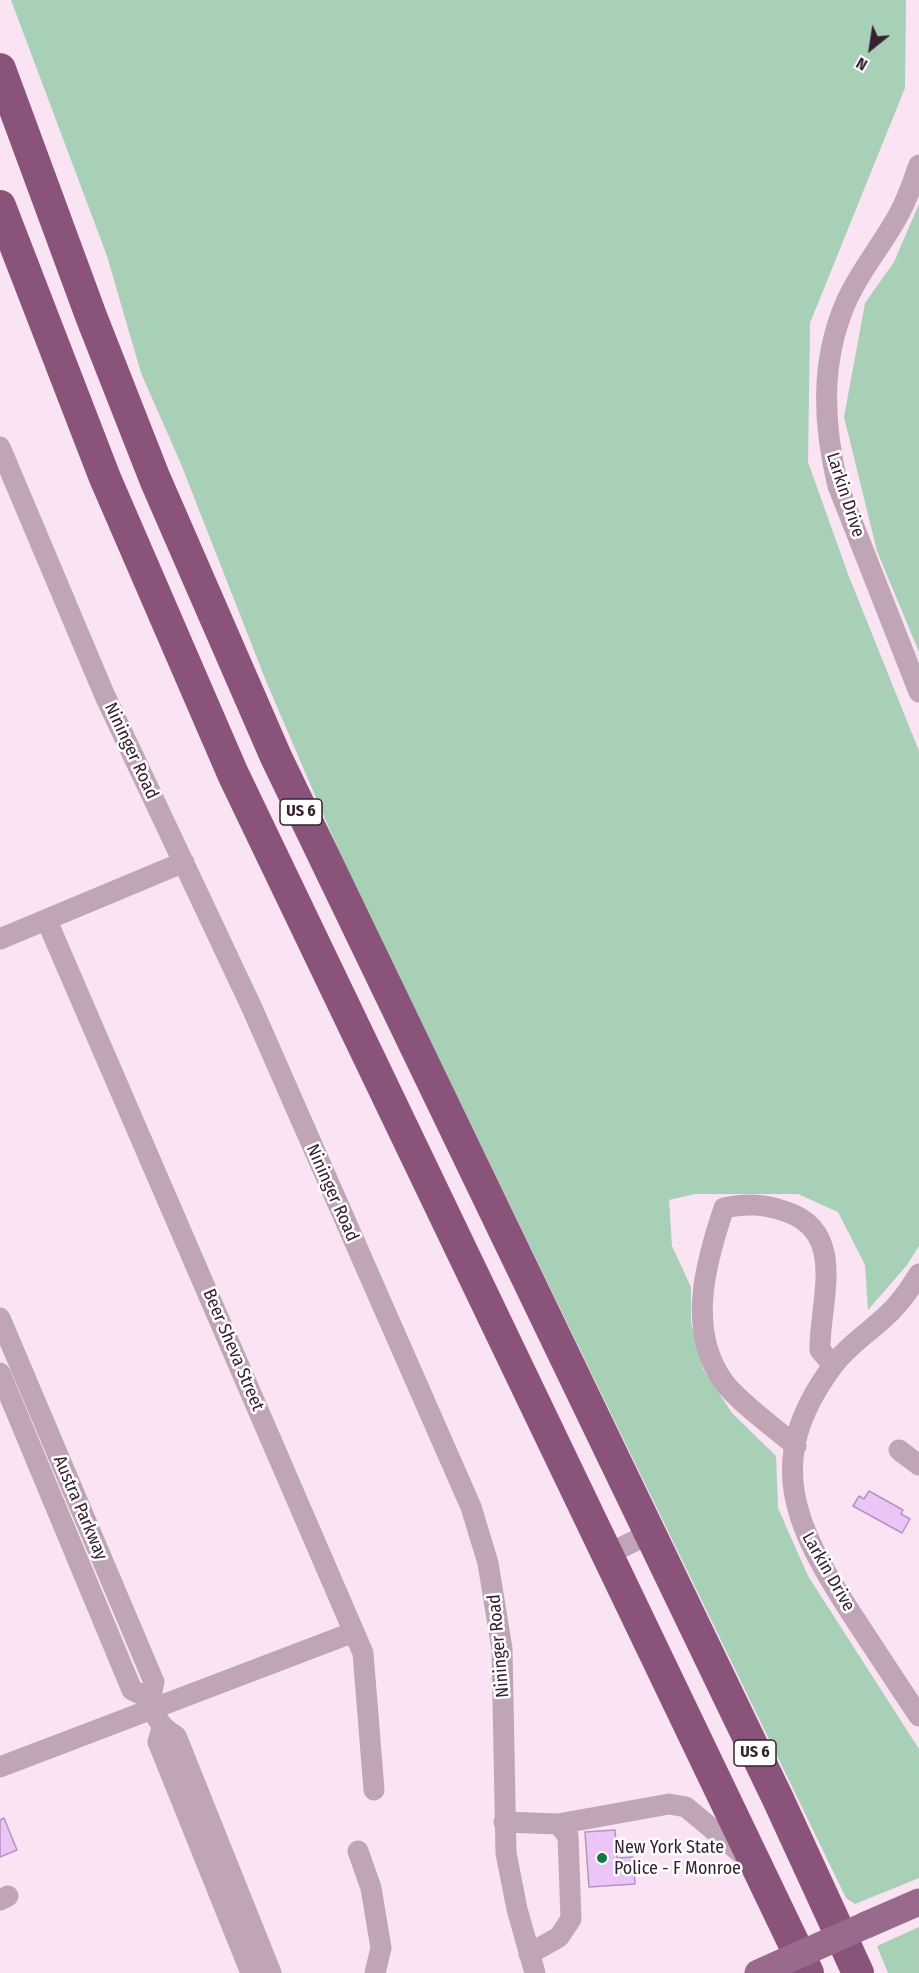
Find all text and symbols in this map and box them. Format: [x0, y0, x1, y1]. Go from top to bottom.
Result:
north arrow [841, 18, 901, 78]
text: N [853, 53, 871, 75]
street label: Larkin Drive [821, 450, 869, 540]
street label: Nininger Road [99, 699, 163, 803]
road number: US 6 [280, 799, 322, 825]
street label: Nininger Road [301, 1141, 363, 1245]
street label: Beer Sheva Street [198, 1286, 268, 1414]
street label: Austra Parkway [48, 1453, 112, 1563]
street label: Larkin Drive [797, 1529, 859, 1615]
street label: Nininger Road [484, 1593, 514, 1699]
road number: US 6 [734, 1740, 776, 1766]
place label: New York State Police - F Monroe [614, 1837, 741, 1880]
marker: New York State Police - F Monroe [595, 1851, 609, 1865]

